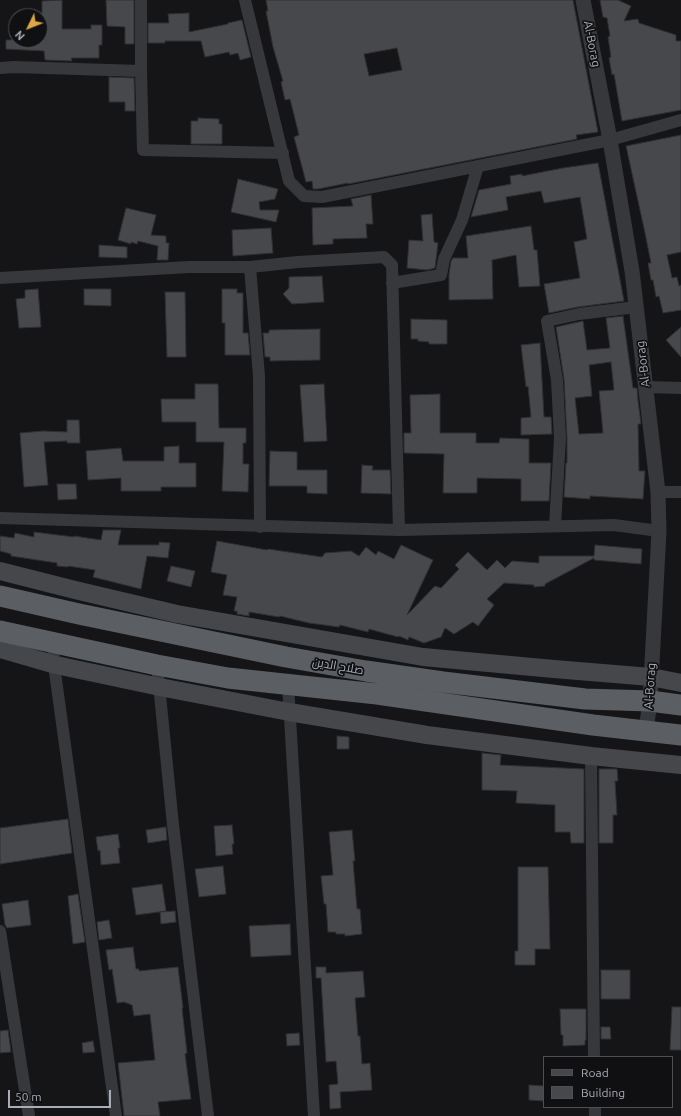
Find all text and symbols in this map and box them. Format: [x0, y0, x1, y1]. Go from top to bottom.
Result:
north arrow [8, 8, 48, 48]
street label: Al-Borag [580, 20, 604, 68]
text: N [13, 28, 27, 43]
street label: Al-Borag [633, 340, 653, 388]
street label: صلاح الدين [311, 654, 365, 678]
street label: Al-Borag [641, 662, 659, 710]
legend [543, 1056, 673, 1108]
text: Road [581, 1066, 609, 1079]
scale bar [10, 1082, 113, 1108]
text: Building [581, 1086, 625, 1099]
text: 50 m [15, 1090, 42, 1103]

